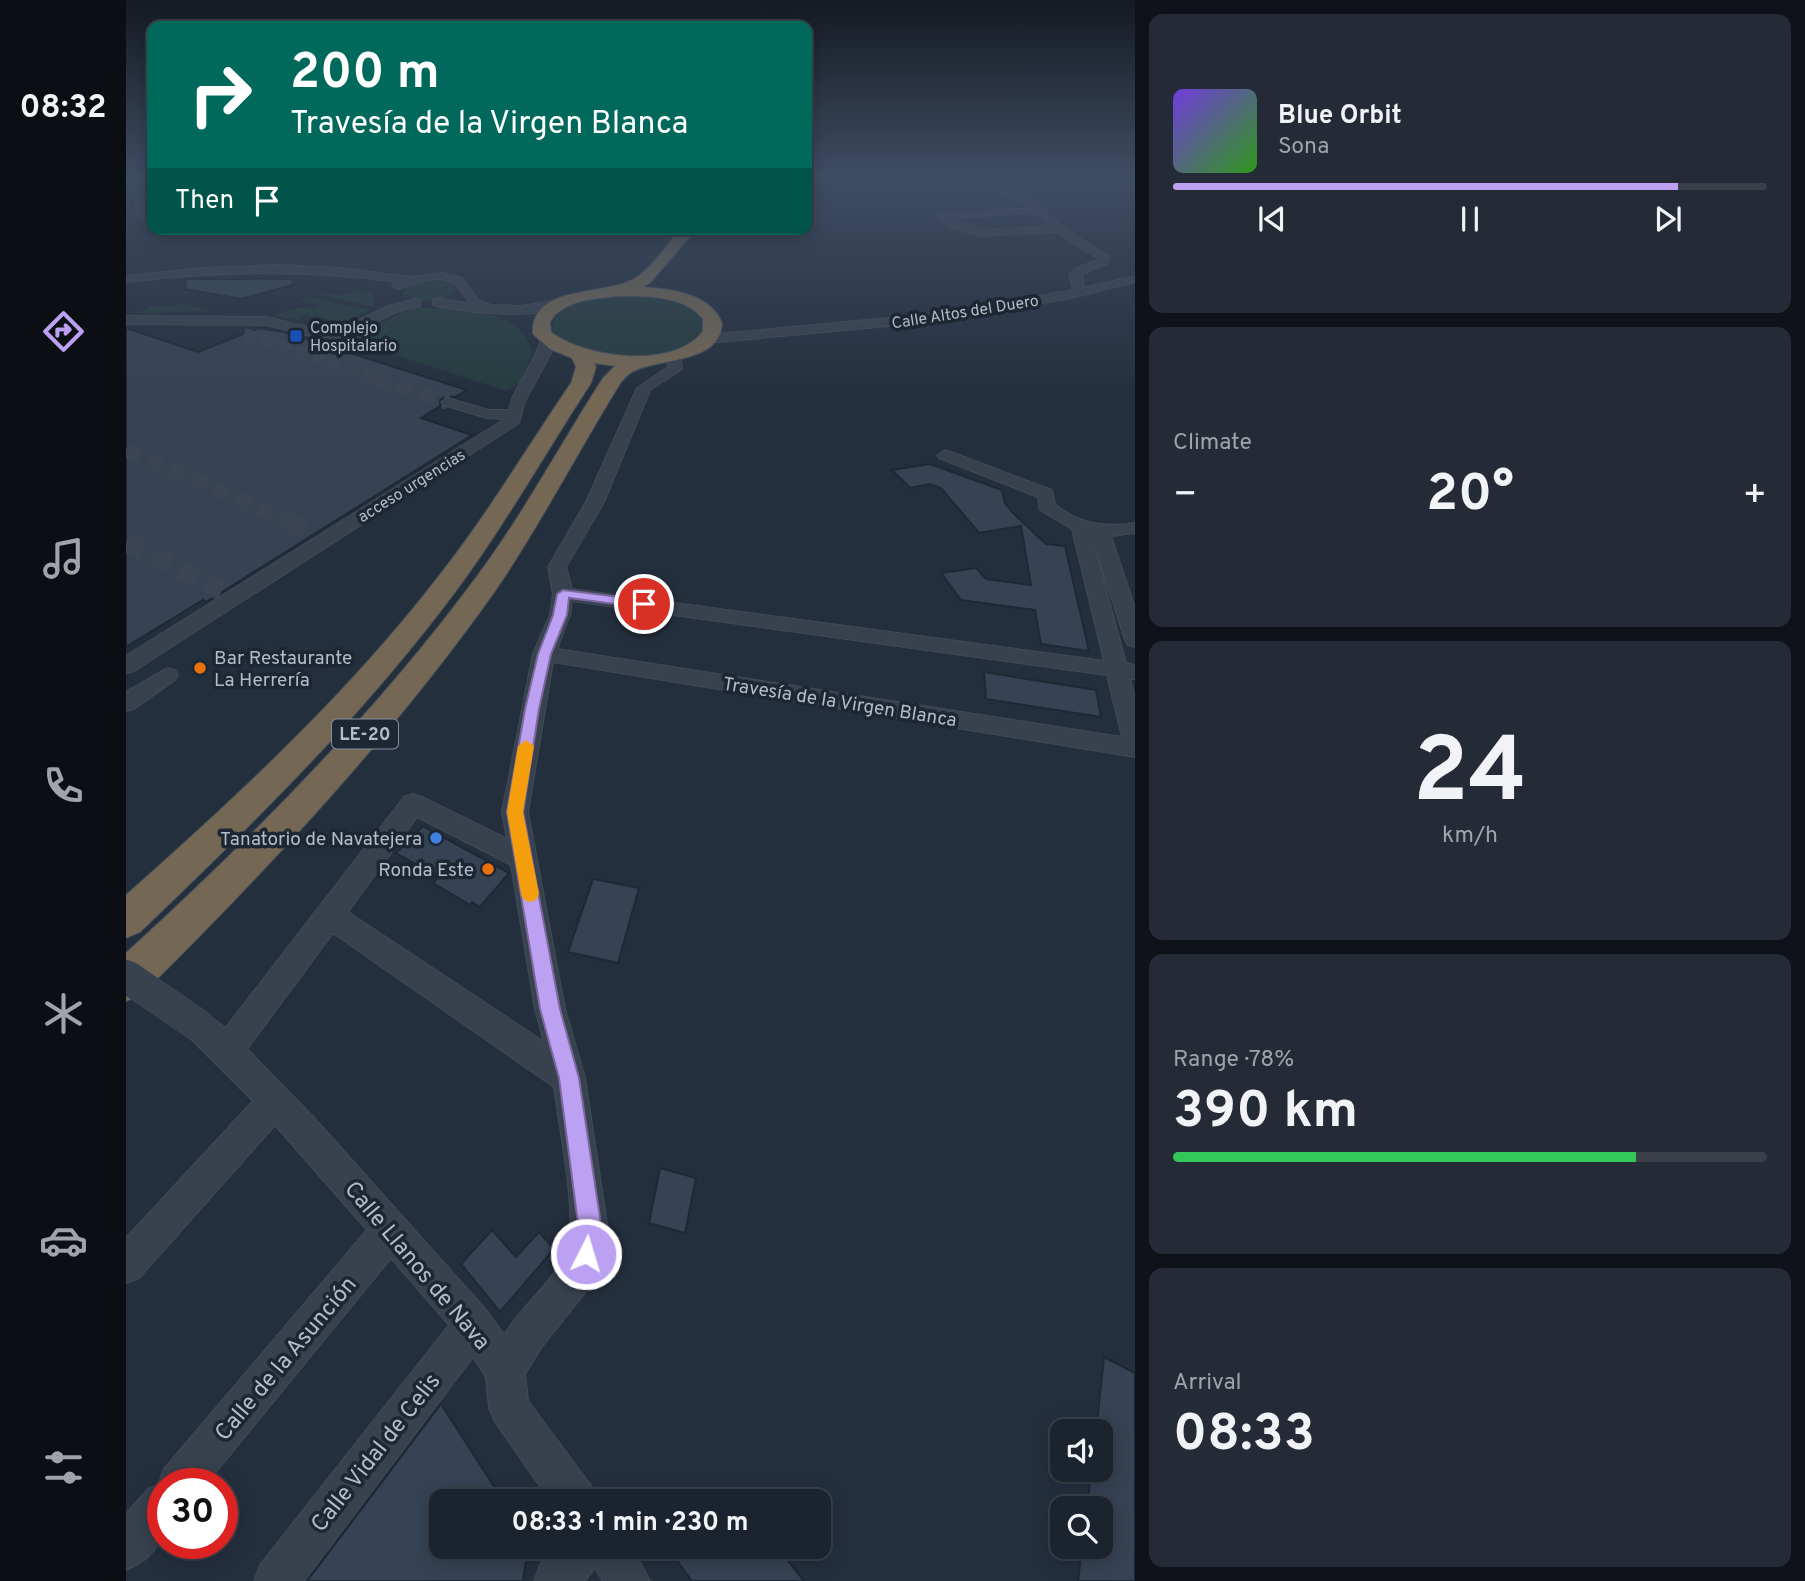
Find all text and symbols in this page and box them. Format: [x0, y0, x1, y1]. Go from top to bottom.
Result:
text: 200 m [290, 44, 440, 106]
icon: right [175, 49, 266, 140]
text: 08:32 [19, 89, 107, 129]
text: Blue Orbit [1278, 100, 1402, 133]
text: Travesía de la Virgen Blanca [290, 105, 688, 145]
text: Sona [1278, 133, 1329, 162]
icon: arrive [248, 182, 286, 220]
text: Then [175, 185, 234, 218]
icon: previous [1253, 200, 1291, 238]
icon: pause [1451, 200, 1489, 238]
icon: next [1649, 200, 1687, 238]
street label: Calle Altos del Duero [890, 291, 1040, 334]
icon: directions [39, 307, 88, 356]
place label: Complejo Hospitalario [310, 319, 397, 357]
marker: Complejo Hospitalario [288, 328, 304, 344]
text: Climate [1173, 429, 1252, 458]
street label: acceso urgencias [354, 446, 470, 528]
text: 20° [1426, 463, 1514, 529]
text: − [1173, 472, 1198, 521]
text: + [1742, 472, 1767, 521]
icon: music [39, 534, 88, 583]
pin [614, 574, 674, 634]
icon: arrive [625, 585, 663, 623]
place label: Bar Restaurante La Herrería [214, 647, 352, 693]
marker: Bar Restaurante La Herrería [192, 660, 208, 676]
street label: Travesía de la Virgen Blanca [721, 673, 958, 733]
text: 24 [1413, 719, 1527, 834]
road number: LE-20 [332, 720, 398, 748]
icon: phone [39, 761, 88, 810]
text: km/h [1442, 822, 1498, 851]
place label: Tanatorio de Navatejera [220, 828, 422, 852]
marker: Tanatorio de Navatejera [428, 830, 444, 846]
place label: Ronda Este [378, 859, 474, 883]
marker: Ronda Este [480, 861, 496, 877]
icon: climate [39, 989, 88, 1038]
text: Range · 78% [1173, 1046, 1294, 1075]
text: 390 km [1173, 1080, 1358, 1146]
street label: Calle Llanos de Nava [337, 1176, 495, 1357]
icon: car [39, 1216, 88, 1265]
position arrow [549, 1217, 623, 1291]
street label: Calle de la Asunción [210, 1271, 364, 1448]
street label: Calle Vidal de Celis [306, 1368, 448, 1539]
text: Arrival [1173, 1369, 1242, 1398]
text: 08:33 [1173, 1403, 1315, 1469]
map controls [1050, 1419, 1113, 1559]
button: sound [1050, 1419, 1113, 1482]
icon: filters [39, 1443, 88, 1492]
speed limit sign: 30 [147, 1468, 238, 1559]
button: search [1050, 1496, 1113, 1559]
text: 08:33 · 1 min · 230 m [512, 1507, 748, 1540]

